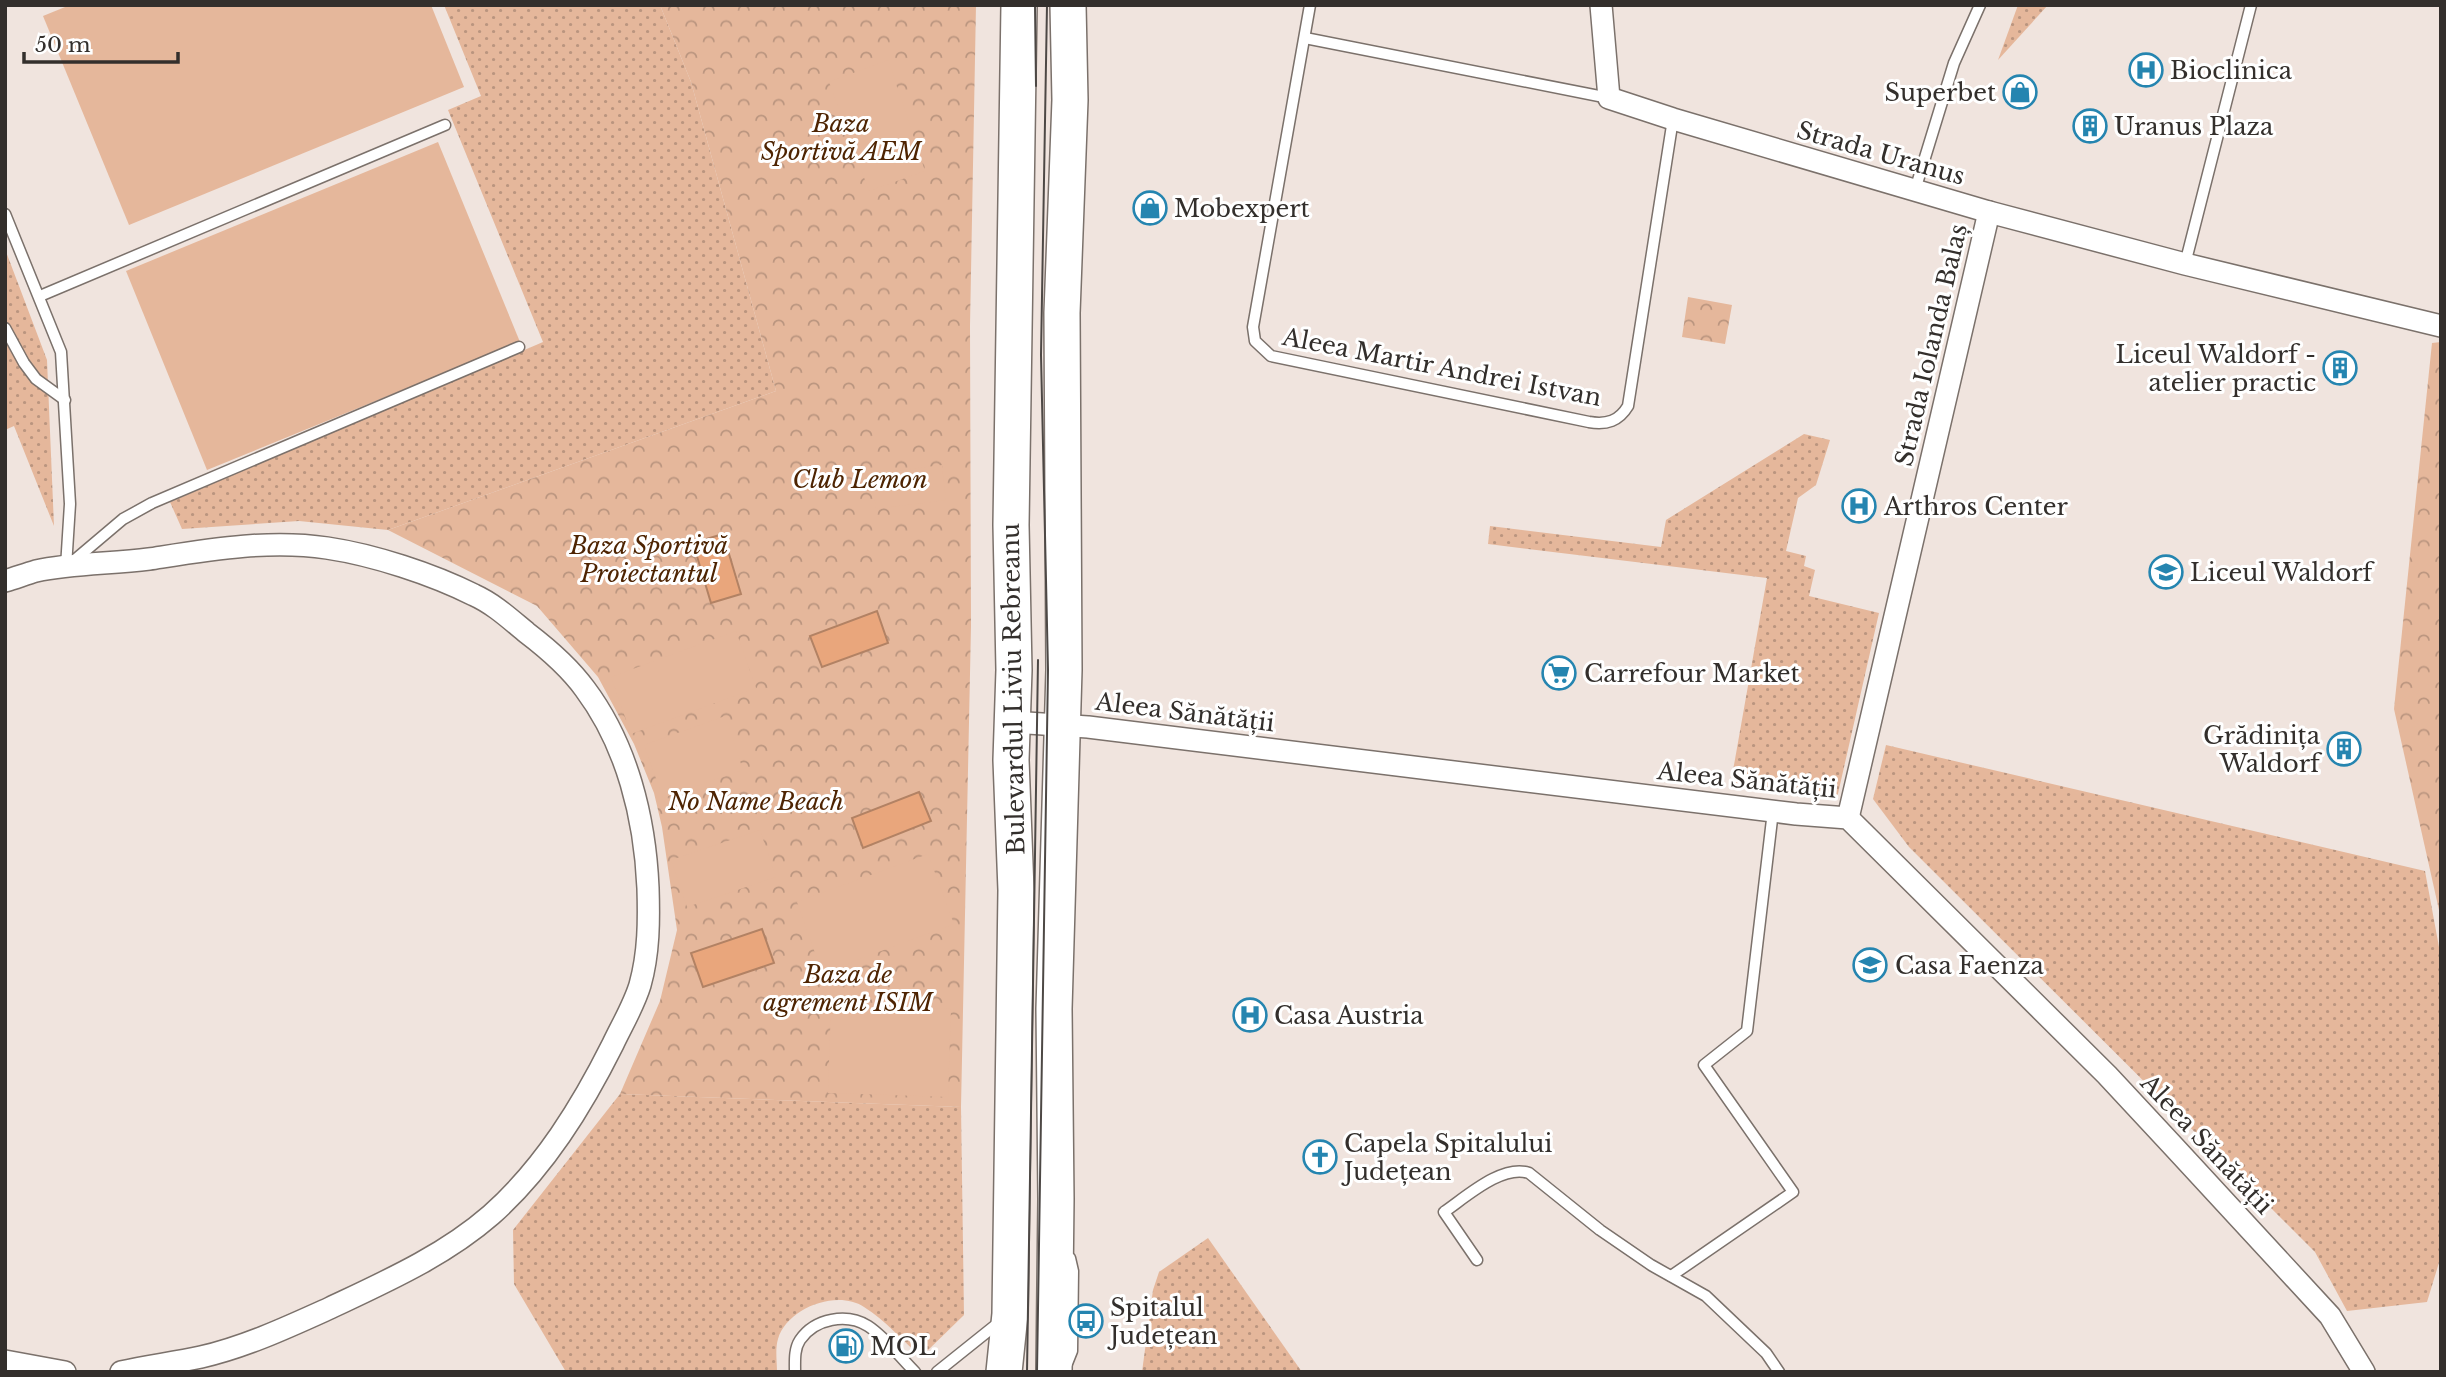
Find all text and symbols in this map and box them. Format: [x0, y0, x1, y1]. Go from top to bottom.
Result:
scale bar [24, 21, 178, 65]
text: 50 m [35, 32, 91, 58]
hospital icon: Bioclinica [2127, 51, 2165, 89]
place label: Bioclinica [2170, 56, 2293, 85]
shop icon: Superbet [2001, 73, 2039, 111]
place label: Superbet [1884, 78, 1996, 107]
building icon: Uranus Plaza [2071, 107, 2109, 145]
park label: Baza Sportivă AEM [761, 109, 923, 166]
place label: Uranus Plaza [2114, 112, 2274, 141]
street label: Strada Uranus [1794, 115, 1968, 191]
shop icon: Mobexpert [1131, 189, 1169, 227]
place label: Mobexpert [1174, 194, 1310, 223]
street label: Strada Iolanda Balaș [1889, 221, 1973, 469]
street label: Aleea Martir Andrei Istvan [1279, 322, 1604, 412]
place label: Liceul Waldorf - atelier practic [2116, 340, 2316, 397]
building icon: Liceul Waldorf - atelier practic [2321, 349, 2359, 387]
park label: Club Lemon [793, 465, 927, 494]
hospital icon: Arthros Center [1840, 487, 1878, 525]
place label: Arthros Center [1883, 492, 2069, 521]
street label: Bulevardul Liviu Rebreanu [996, 523, 1030, 855]
park label: Baza Sportivă Proiectantul [569, 531, 729, 588]
school or university icon: Liceul Waldorf [2147, 553, 2185, 591]
place label: Liceul Waldorf [2190, 558, 2376, 587]
supermarket icon: Carrefour Market [1540, 654, 1578, 692]
place label: Carrefour Market [1584, 659, 1800, 688]
street label: Aleea Sănătății [1093, 687, 1276, 737]
place label: Grădinița Waldorf [2203, 721, 2323, 778]
building icon: Grădinița Waldorf [2325, 730, 2363, 768]
street label: Aleea Sănătății [1655, 756, 1838, 804]
park label: No Name Beach [667, 787, 844, 816]
school or university icon: Casa Faenza [1851, 946, 1889, 984]
place label: Casa Faenza [1895, 951, 2045, 980]
park label: Baza de agrement ISIM [763, 960, 934, 1017]
hospital icon: Casa Austria [1231, 996, 1269, 1034]
place label: Casa Austria [1274, 1001, 1424, 1030]
street label: Aleea Sănătății [2134, 1067, 2279, 1220]
place label: Capela Spitalului Județean [1341, 1129, 1552, 1186]
church icon: Capela Spitalului Județean [1301, 1138, 1339, 1176]
place label: Spitalul Județean [1107, 1293, 1218, 1350]
bus stop icon: Spitalul Județean [1067, 1302, 1105, 1340]
fuel station icon: MOL [827, 1327, 865, 1365]
place label: MOL [870, 1332, 936, 1361]

